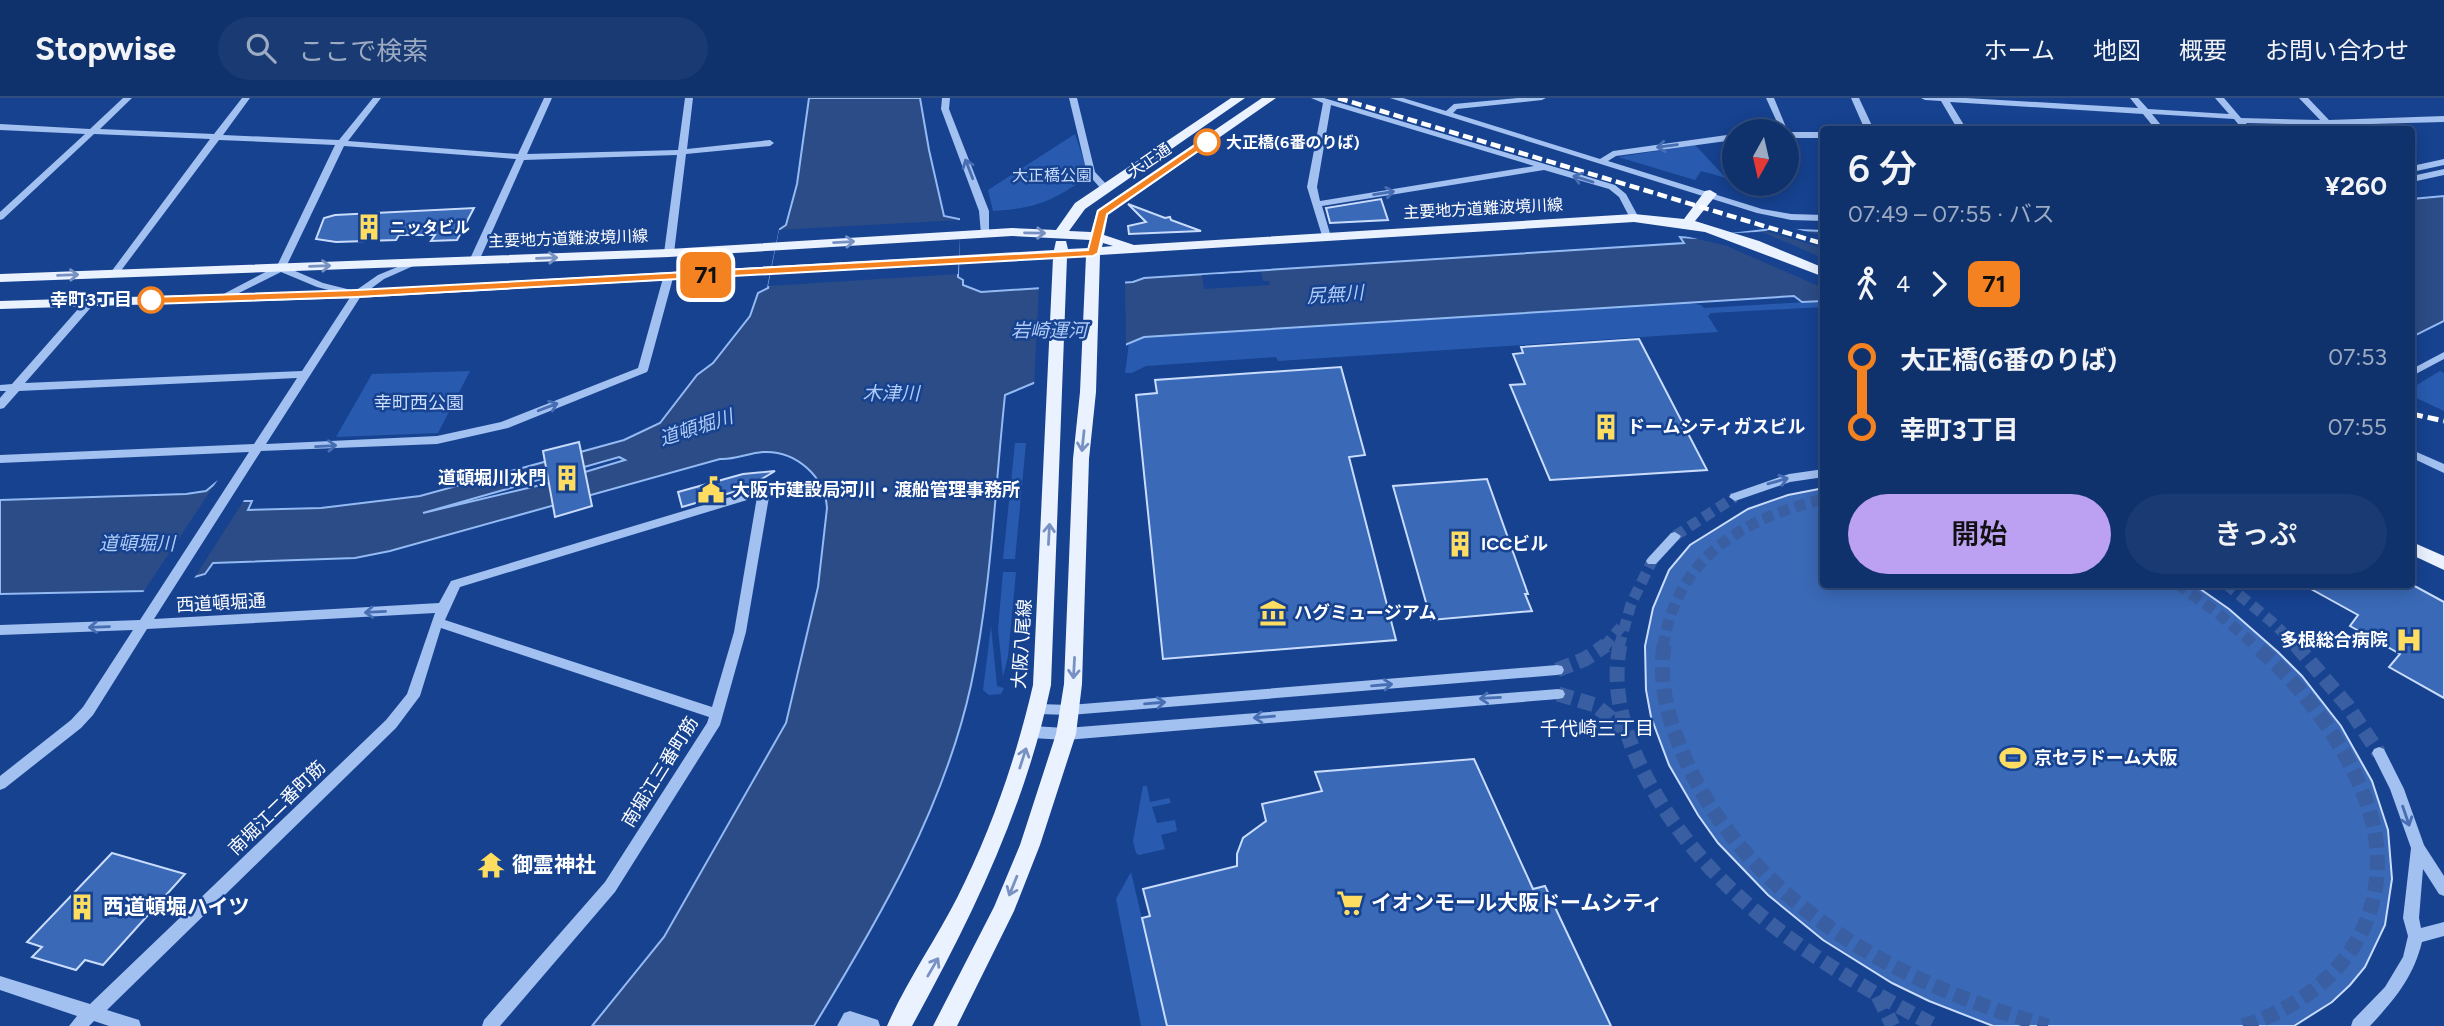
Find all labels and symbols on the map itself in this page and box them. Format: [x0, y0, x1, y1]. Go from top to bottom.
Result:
north arrow [1722, 119, 1799, 196]
marker: 大正橋(6番のりば) [1194, 129, 1220, 155]
place label: 大正橋(6番のりば) [1226, 133, 1360, 152]
street label: 大正通 [1124, 139, 1174, 182]
one-way arrow [1657, 139, 1679, 152]
one-way arrow [961, 158, 974, 180]
park label: 大正橋公園 [1012, 166, 1092, 185]
one-way arrow [1573, 171, 1595, 184]
one-way arrow [1372, 186, 1395, 199]
street label: 主要地方道難波境川線 [1403, 195, 1563, 222]
building icon: ニッタビル [354, 212, 384, 242]
place label: ニッタビル [390, 218, 470, 237]
street label: 主要地方道難波境川線 [488, 226, 648, 251]
one-way arrow [1023, 226, 1046, 240]
one-way arrow [832, 236, 855, 249]
one-way arrow [536, 251, 559, 264]
line badge: 71 [674, 252, 738, 298]
one-way arrow [308, 260, 331, 273]
one-way arrow [56, 269, 79, 282]
water label: 尻無川 [1306, 281, 1366, 308]
marker: 幸町3丁目 [138, 287, 164, 313]
place label: 幸町3丁目 [50, 289, 132, 311]
water label: 岩崎運河 [1011, 319, 1091, 342]
water label: 木津川 [862, 382, 921, 405]
park label: 幸町西公園 [374, 392, 464, 414]
one-way arrow [537, 400, 558, 413]
water label: 道頓堀川 [656, 404, 738, 450]
building icon: ドームシティガスビル [1591, 412, 1621, 442]
place label: ドームシティガスビル [1627, 416, 1805, 438]
one-way arrow [1076, 429, 1089, 451]
one-way arrow [314, 439, 337, 452]
building icon: 道頓堀川水門 [552, 463, 582, 493]
place label: 道頓堀川水門 [438, 467, 546, 489]
one-way arrow [1767, 474, 1789, 487]
public building icon: 大阪市建設局河川・渡船管理事務所 [696, 475, 726, 505]
place label: 大阪市建設局河川・渡船管理事務所 [732, 479, 1020, 501]
one-way arrow [1043, 523, 1056, 546]
building icon: ICCビル [1445, 529, 1475, 559]
water label: 道頓堀川 [99, 532, 177, 555]
place label: ICCビル [1481, 533, 1548, 555]
street label: 西道頓堀通 [175, 590, 267, 616]
street label: 大阪八尾線 [1008, 598, 1036, 690]
museum icon: ハグミュージアム [1258, 598, 1288, 628]
place label: ハグミュージアム [1294, 602, 1436, 624]
one-way arrow [364, 606, 387, 619]
one-way arrow [88, 620, 111, 633]
hospital icon: 多根総合病院 [2394, 625, 2424, 655]
place label: 多根総合病院 [2280, 629, 2388, 651]
one-way arrow [1067, 656, 1080, 679]
one-way arrow [1370, 678, 1393, 691]
one-way arrow [1480, 692, 1502, 705]
one-way arrow [1143, 696, 1166, 709]
one-way arrow [1253, 711, 1275, 724]
street label: 南堀江三番町筋 [617, 713, 703, 831]
district label: 千代崎三丁目 [1540, 717, 1654, 740]
sports icon: 京セラドーム大阪 [1998, 743, 2028, 773]
place label: 京セラドーム大阪 [2034, 747, 2177, 769]
one-way arrow [1017, 748, 1030, 770]
street label: 南堀江二番町筋 [224, 756, 330, 860]
one-way arrow [2401, 804, 2414, 826]
temple icon: 御霊神社 [476, 850, 506, 880]
place label: 御霊神社 [512, 852, 596, 877]
one-way arrow [1006, 875, 1019, 896]
supermarket icon: イオンモール大阪ドームシティ [1335, 888, 1365, 918]
place label: イオンモール大阪ドームシティ [1371, 890, 1663, 915]
building icon: 西道頓堀ハイツ [67, 892, 97, 922]
place label: 西道頓堀ハイツ [103, 894, 250, 919]
one-way arrow [926, 957, 940, 977]

